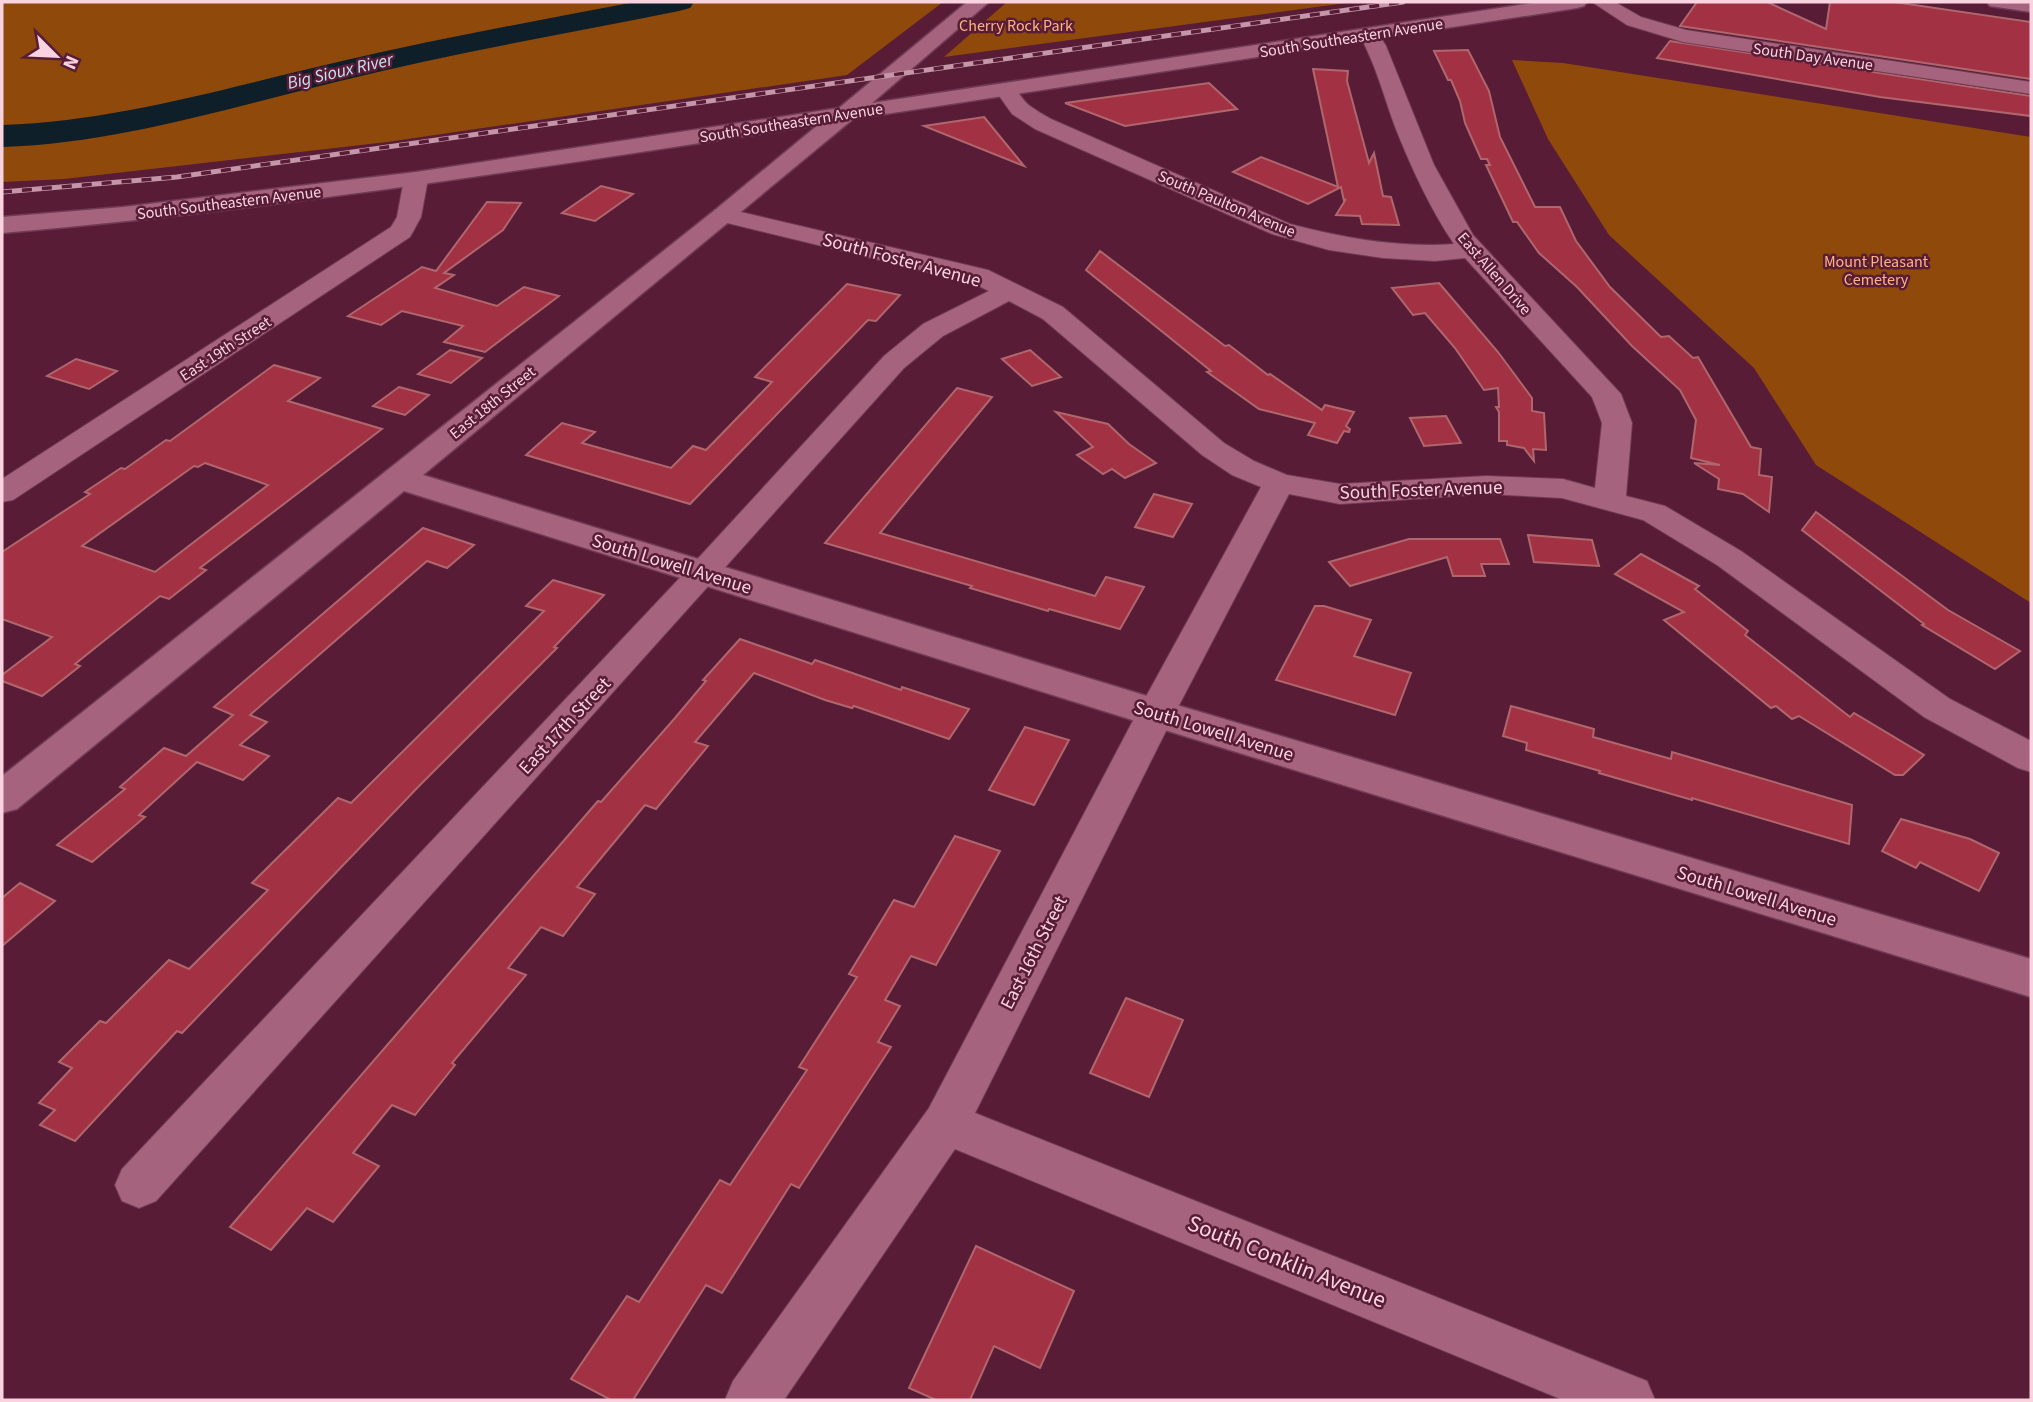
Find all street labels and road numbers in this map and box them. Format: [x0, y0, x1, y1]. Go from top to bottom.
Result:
street label: South Southeastern Avenue [1258, 13, 1444, 63]
street label: South Day Avenue [1751, 38, 1874, 76]
street label: South Southeastern Avenue [698, 98, 884, 148]
street label: South Paulton Avenue [1154, 165, 1299, 243]
street label: South Southeastern Avenue [136, 181, 323, 225]
street label: South Foster Avenue [819, 226, 984, 295]
street label: East Allen Drive [1452, 228, 1536, 320]
street label: East 19th Street [176, 311, 276, 387]
street label: East 18th Street [445, 361, 541, 444]
street label: South Foster Avenue [1339, 474, 1503, 507]
street label: South Lowell Avenue [588, 527, 755, 602]
street label: East 17th Street [513, 671, 618, 781]
street label: South Lowell Avenue [1130, 694, 1297, 769]
street label: South Lowell Avenue [1673, 859, 1840, 934]
street label: East 16th Street [994, 891, 1075, 1014]
street label: South Conklin Avenue [1183, 1207, 1391, 1316]

